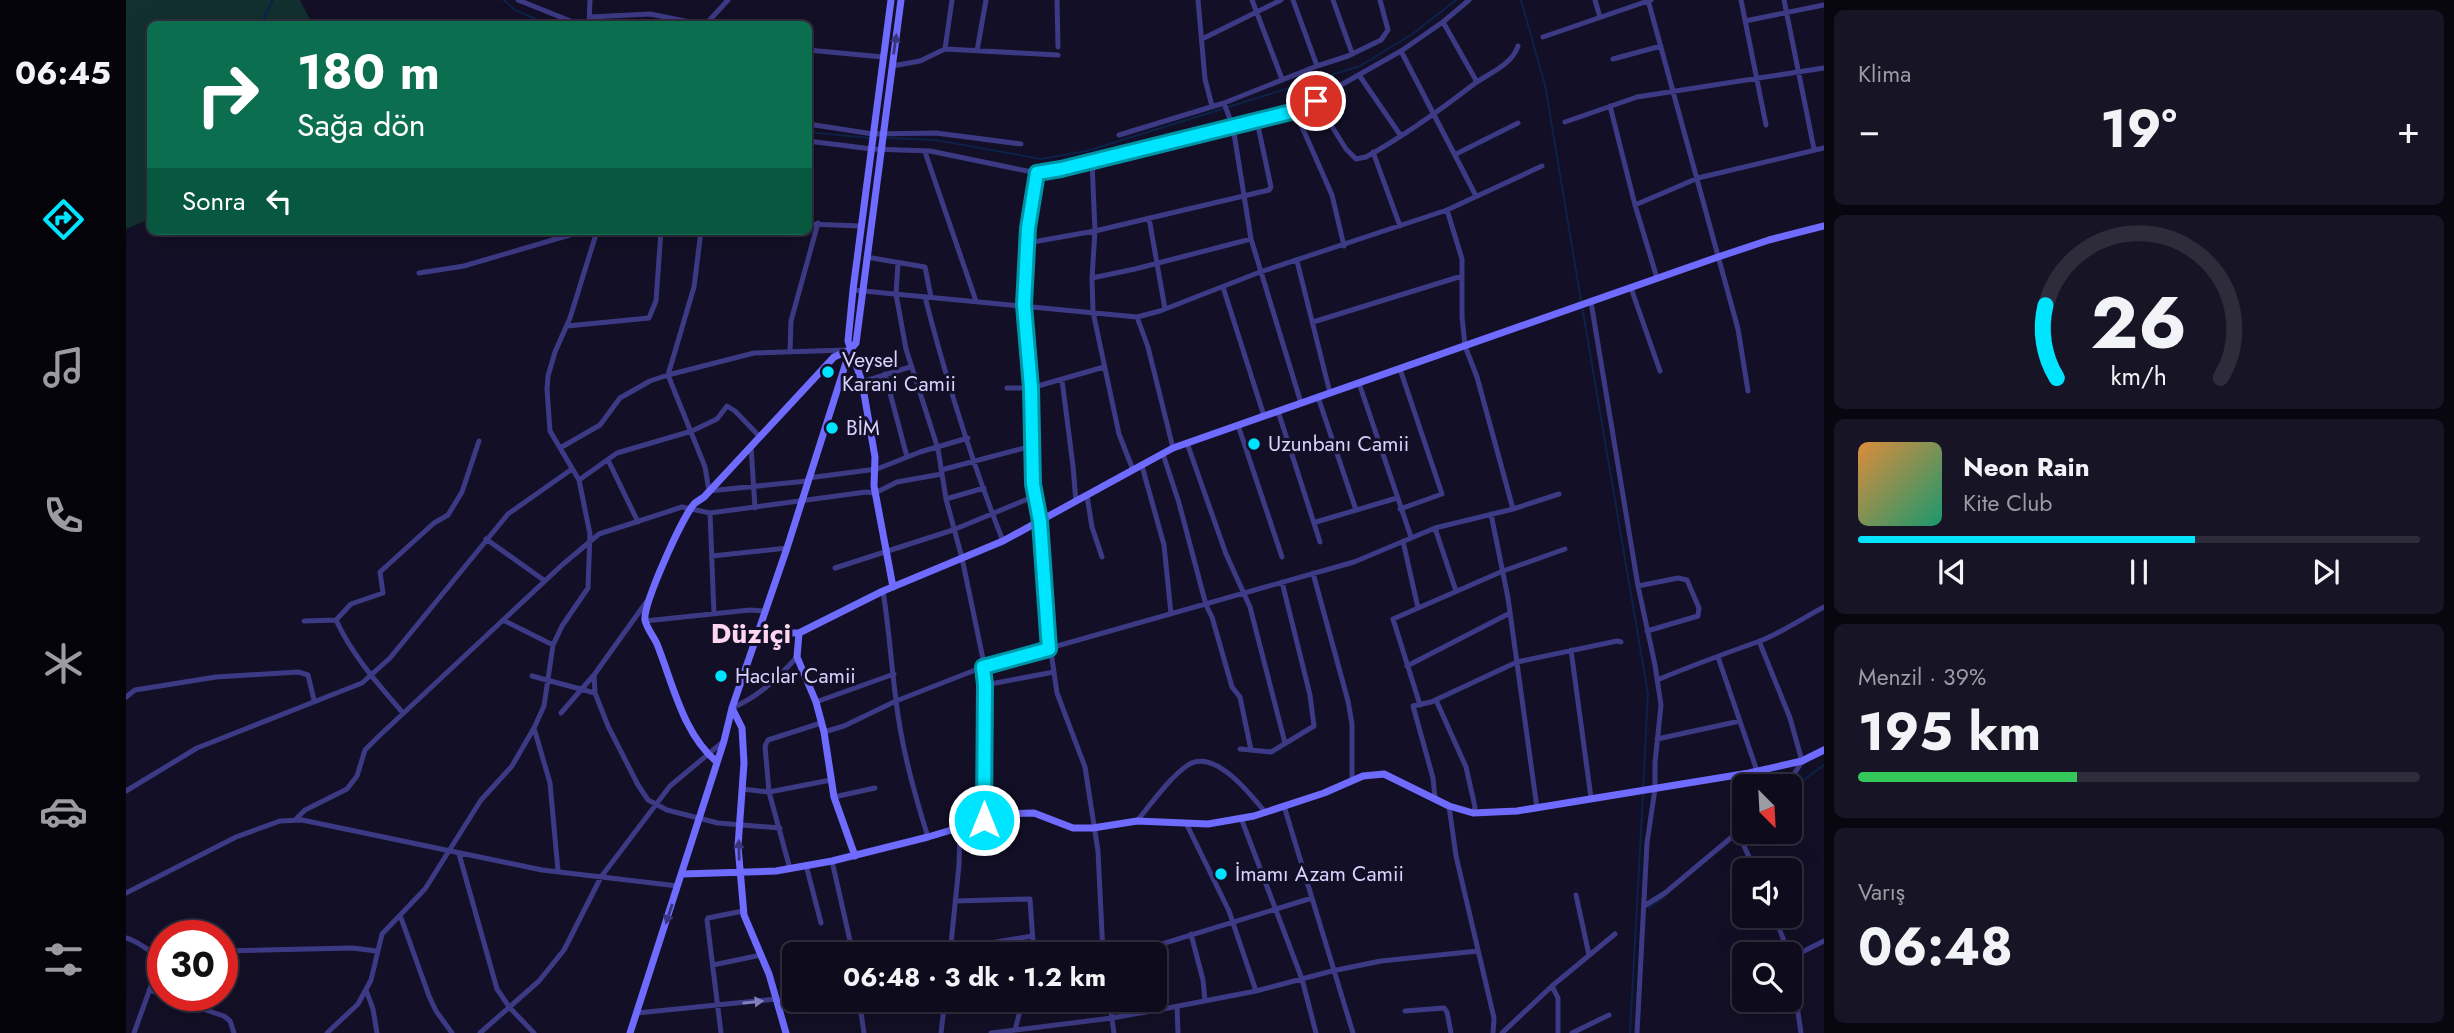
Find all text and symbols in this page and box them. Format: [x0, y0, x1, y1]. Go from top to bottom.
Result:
one-way arrow [889, 33, 900, 55]
text: 180 m [297, 37, 440, 107]
icon: right [182, 49, 273, 140]
text: 06:45 [15, 50, 111, 96]
text: Klima [1858, 57, 1911, 91]
pin [1286, 71, 1346, 131]
icon: arrive [1297, 82, 1335, 120]
text: 19° [2100, 91, 2177, 167]
text: Sağa dön [297, 102, 426, 148]
text: − [1858, 102, 1880, 157]
text: + [2397, 102, 2420, 157]
text: Sonra [182, 182, 246, 220]
icon: left [260, 182, 298, 220]
icon: directions [39, 195, 88, 244]
text: 26 [2091, 270, 2187, 375]
icon: music [39, 343, 88, 392]
place label: Veysel Karani Camii [842, 345, 956, 399]
text: km/h [2111, 358, 2167, 394]
marker: Veysel Karani Camii [820, 364, 836, 380]
place label: BİM [846, 413, 880, 443]
marker: BİM [824, 420, 840, 436]
place label: Uzunbanı Camii [1268, 429, 1409, 459]
marker: Uzunbanı Camii [1246, 436, 1262, 452]
text: Neon Rain [1963, 448, 2090, 486]
text: Kite Club [1963, 486, 2052, 520]
icon: phone [39, 491, 88, 540]
icon: previous [1933, 553, 1971, 591]
icon: pause [2120, 553, 2158, 591]
icon: next [2307, 553, 2345, 591]
district label: Düziçi [711, 613, 791, 654]
icon: climate [39, 639, 88, 688]
text: Menzil · 39% [1858, 660, 1986, 694]
place label: Hacılar Camii [735, 661, 856, 691]
marker: Hacılar Camii [713, 668, 729, 684]
text: 195 km [1858, 694, 2041, 770]
north arrow [1732, 774, 1802, 844]
map controls [1732, 774, 1802, 1012]
position arrow [947, 783, 1021, 857]
icon: car [39, 787, 88, 836]
one-way arrow [733, 839, 745, 861]
button: sound [1732, 858, 1802, 928]
place label: İmamı Azam Camii [1235, 859, 1404, 889]
marker: İmamı Azam Camii [1213, 866, 1229, 882]
text: Varış [1858, 875, 1905, 909]
one-way arrow [663, 903, 674, 924]
text: 06:48 [1858, 909, 2013, 985]
speed limit sign: 30 [147, 920, 238, 1011]
icon: filters [39, 935, 88, 984]
button: search [1732, 942, 1802, 1012]
text: 06:48 · 3 dk · 1.2 km [843, 958, 1106, 996]
one-way arrow [743, 996, 765, 1007]

